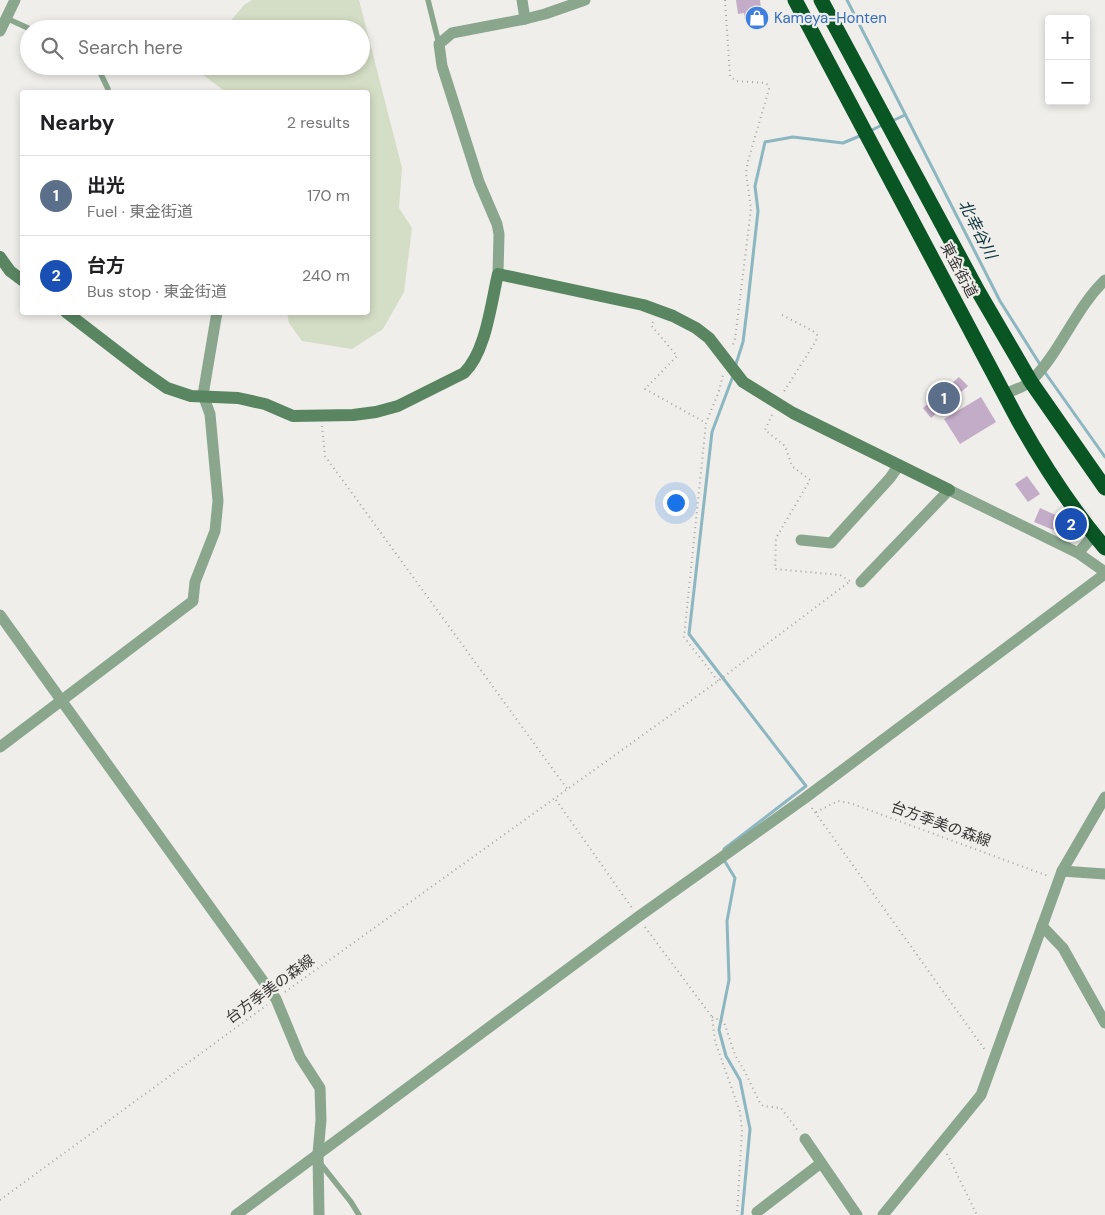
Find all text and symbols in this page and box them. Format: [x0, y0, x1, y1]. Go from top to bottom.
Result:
shop icon: Kameya-Honten [744, 5, 770, 31]
place label: Kameya-Honten [774, 8, 887, 28]
map controls [1045, 15, 1090, 105]
button: + [1045, 15, 1090, 60]
search box [20, 20, 370, 75]
icon: search [38, 34, 66, 62]
text: Search here [78, 35, 183, 60]
button: − [1045, 60, 1090, 105]
text: Nearby [40, 109, 114, 137]
text: 2 results [287, 112, 350, 133]
text: 出光 [87, 173, 125, 198]
text: 1 [53, 185, 59, 206]
text: 170 m [307, 185, 350, 206]
water label: 北幸谷川 [954, 196, 1002, 264]
text: Fuel · 東金街道 [87, 201, 193, 222]
street label: 東金街道 [936, 239, 982, 301]
text: 台方 [87, 253, 125, 278]
text: 2 [51, 265, 61, 286]
text: 240 m [302, 265, 350, 286]
text: Bus stop · 東金街道 [87, 281, 227, 302]
pin: 1 [928, 379, 960, 417]
your location [663, 490, 689, 516]
pin: 2 [1055, 505, 1087, 543]
street label: 台方季美の森線 [888, 797, 994, 851]
street label: 台方季美の森線 [222, 950, 318, 1028]

